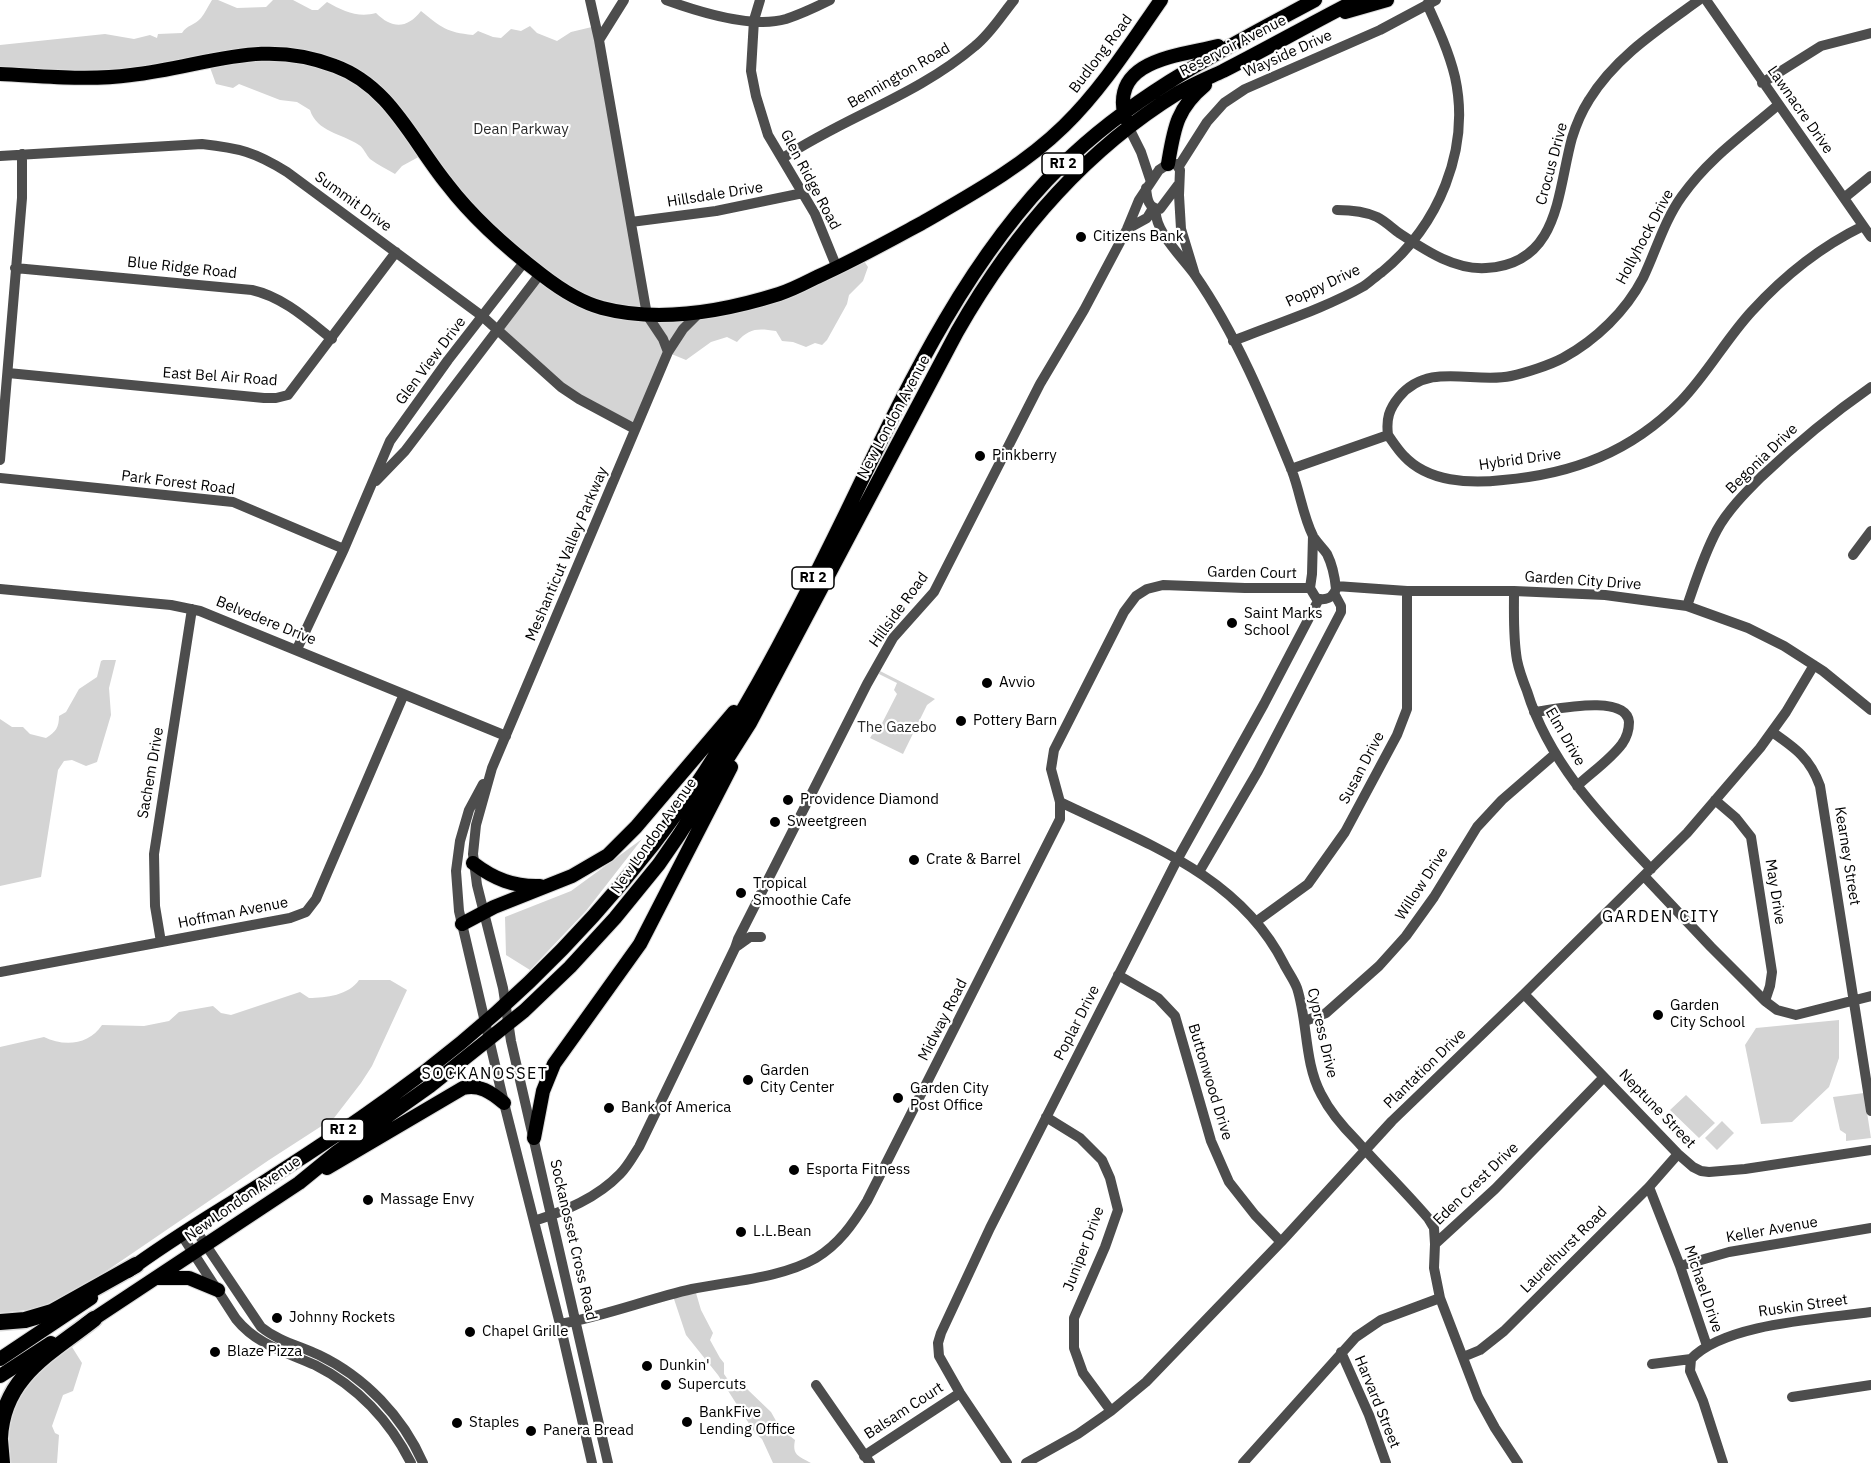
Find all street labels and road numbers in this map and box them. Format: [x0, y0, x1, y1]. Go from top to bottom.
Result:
street label: Budlong Road [1066, 11, 1136, 97]
street label: Reservoir Avenue [1177, 11, 1289, 81]
street label: Wayside Drive [1241, 26, 1335, 82]
street label: Bennington Road [845, 39, 953, 113]
street label: Lawnacre Drive [1763, 63, 1837, 157]
street label: Crocus Drive [1532, 121, 1572, 207]
street label: Glen Ridge Road [776, 127, 844, 233]
road number: RI 2 [1042, 153, 1084, 175]
street label: Summit Drive [311, 168, 395, 236]
street label: Hillsdale Drive [666, 179, 764, 211]
street label: Hollyhock Drive [1612, 186, 1678, 288]
street label: Blue Ridge Road [126, 253, 238, 283]
street label: Poppy Drive [1283, 261, 1363, 311]
street label: Glen View Drive [392, 313, 470, 409]
street label: New London Avenue [854, 352, 934, 482]
street label: East Bel Air Road [162, 364, 278, 390]
street label: Begonia Drive [1722, 420, 1802, 498]
street label: Hybrid Drive [1478, 445, 1562, 475]
street label: Meshanticut Valley Parkway [522, 464, 612, 644]
street label: Park Forest Road [120, 467, 236, 499]
street label: Garden Court [1207, 563, 1297, 583]
road number: RI 2 [792, 567, 834, 589]
street label: Garden City Drive [1524, 568, 1642, 594]
street label: Hillside Road [866, 569, 932, 651]
street label: Belvedere Drive [213, 593, 319, 649]
street label: Elm Drive [1541, 705, 1589, 769]
street label: Sachem Drive [134, 726, 168, 820]
street label: Susan Drive [1335, 729, 1389, 807]
street label: New London Avenue [607, 775, 701, 897]
street label: Kearney Street [1830, 805, 1864, 907]
street label: Willow Drive [1392, 844, 1452, 924]
street label: May Drive [1761, 858, 1789, 926]
street label: Hoffman Avenue [176, 893, 290, 933]
street label: Midway Road [915, 976, 971, 1064]
street label: Poplar Drive [1050, 982, 1104, 1064]
street label: Cypress Drive [1303, 986, 1341, 1080]
street label: Buttonwood Drive [1184, 1022, 1236, 1142]
street label: Plantation Drive [1380, 1025, 1470, 1113]
street label: Neptune Street [1615, 1066, 1699, 1152]
road number: RI 2 [322, 1119, 364, 1141]
street label: Eden Crest Drive [1430, 1139, 1522, 1229]
street label: New London Avenue [182, 1152, 304, 1246]
street label: Sockanosset Cross Road [546, 1158, 600, 1322]
street label: Laurelhurst Road [1517, 1203, 1611, 1297]
street label: Juniper Drive [1060, 1204, 1108, 1294]
street label: Keller Avenue [1725, 1213, 1819, 1247]
street label: Michael Drive [1680, 1243, 1726, 1335]
street label: Ruskin Street [1757, 1291, 1849, 1321]
street label: Harvard Street [1350, 1353, 1404, 1451]
street label: Balsam Court [861, 1379, 947, 1443]

